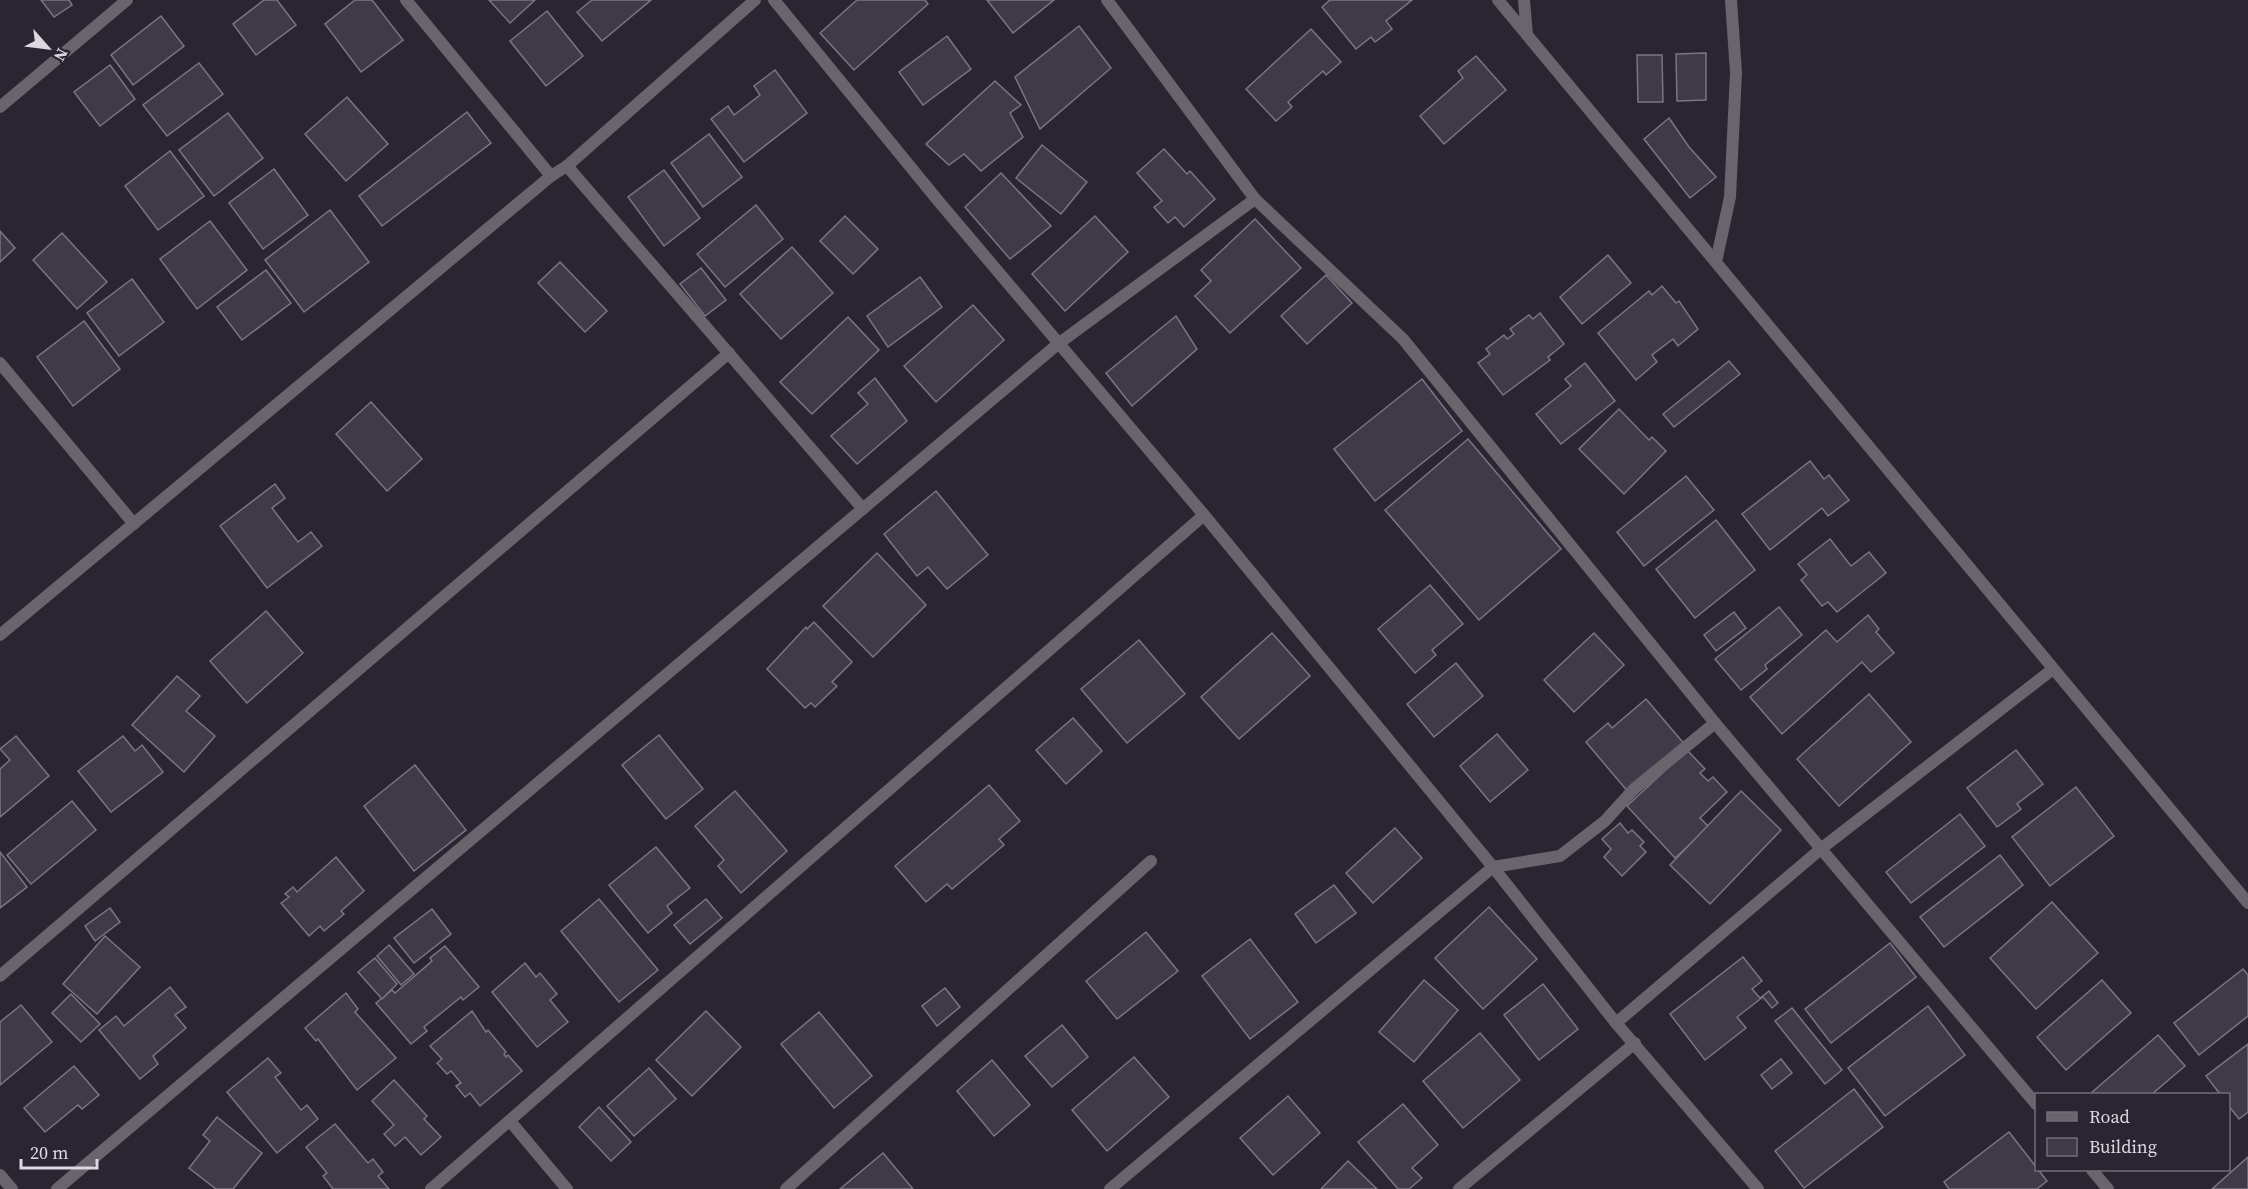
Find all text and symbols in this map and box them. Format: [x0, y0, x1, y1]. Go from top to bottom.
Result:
north arrow [18, 18, 78, 78]
text: N [49, 45, 74, 66]
legend [2035, 1093, 2230, 1171]
text: Road [2089, 1104, 2130, 1129]
scale bar [21, 1132, 98, 1170]
text: Building [2089, 1134, 2157, 1159]
text: 20 m [30, 1140, 68, 1165]

